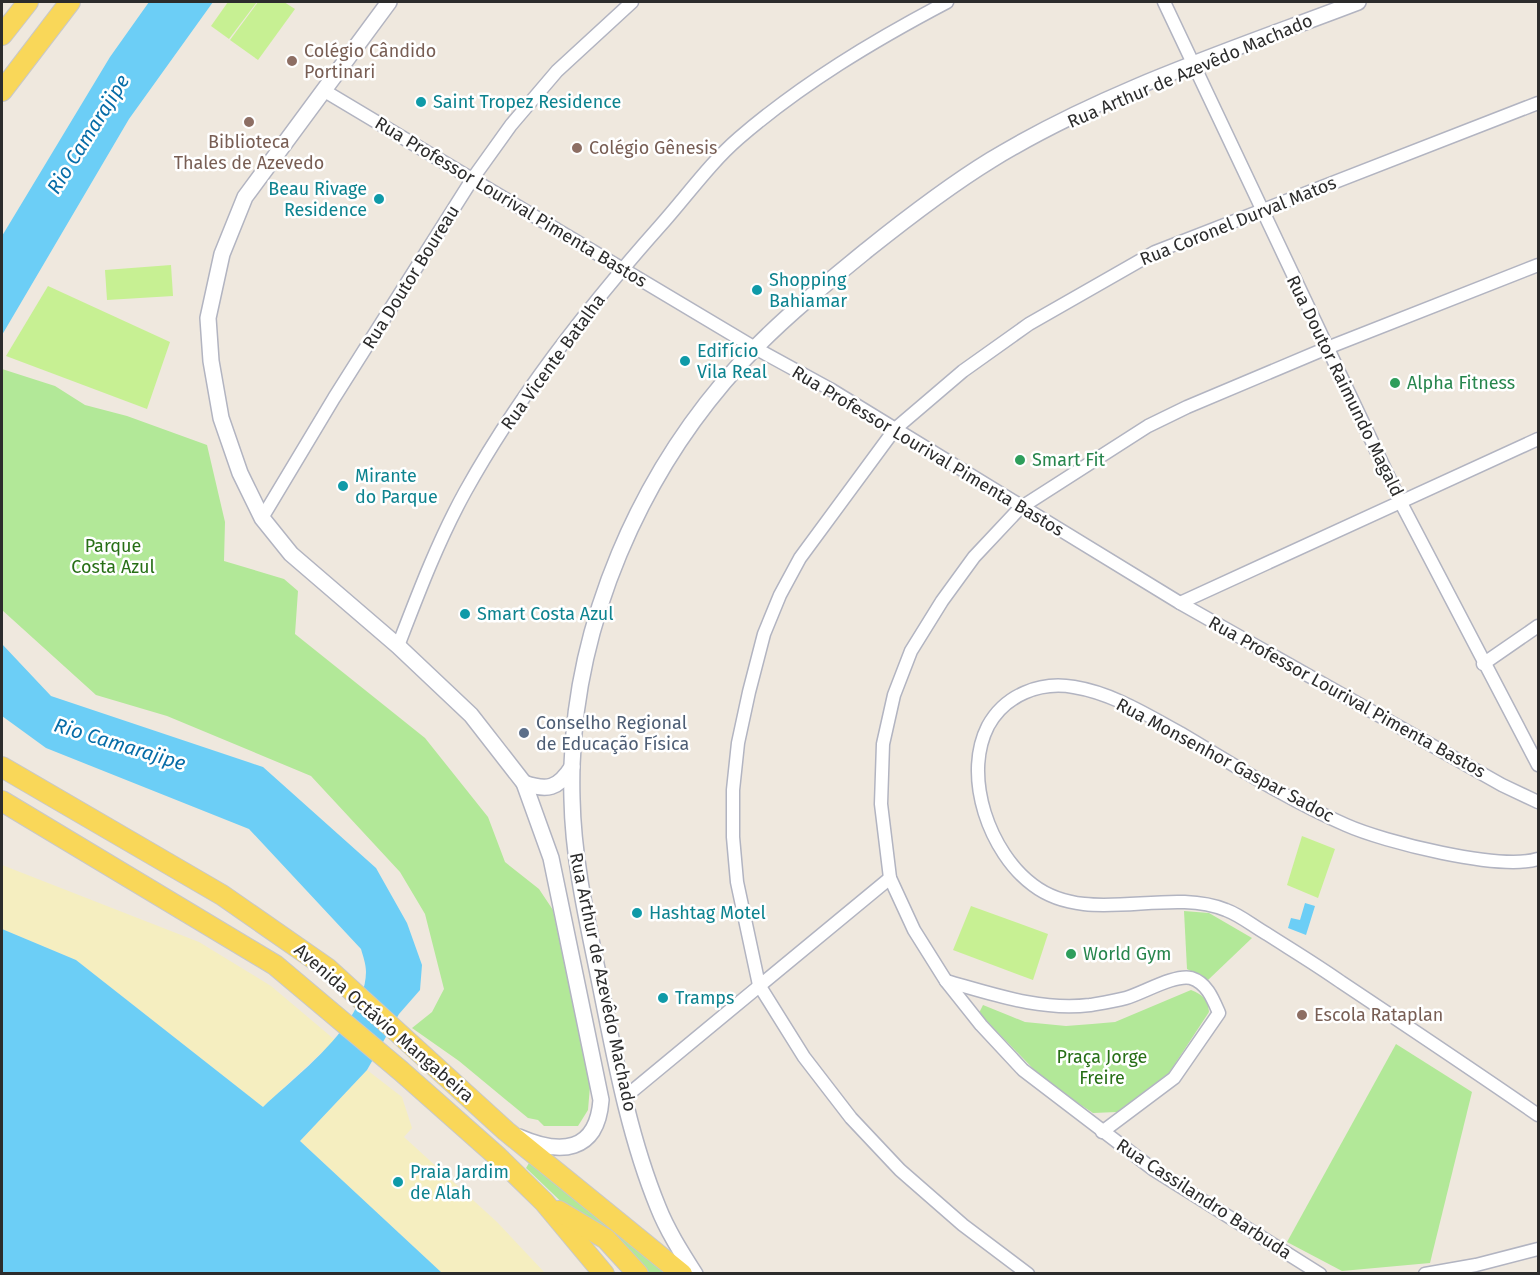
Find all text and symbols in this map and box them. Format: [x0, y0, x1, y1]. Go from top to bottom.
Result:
street label: Rua Arthur de Azevêdo Machado [1064, 9, 1316, 133]
place label: Colégio Cândido Portinari [304, 40, 436, 83]
marker: Colégio Cândido Portinari [285, 54, 299, 68]
water label: Rio Camarajipe [42, 70, 134, 198]
place label: Saint Tropez Residence [433, 91, 621, 113]
marker: Saint Tropez Residence [414, 95, 428, 109]
street label: Rua Professor Lourival Pimenta Bastos [371, 112, 651, 292]
marker: Biblioteca Thales de Azevedo [242, 115, 256, 129]
place label: Biblioteca Thales de Azevedo [174, 131, 324, 174]
place label: Colégio Gênesis [589, 137, 717, 159]
marker: Colégio Gênesis [570, 141, 584, 155]
street label: Rua Coronel Durval Matos [1137, 172, 1339, 270]
place label: Beau Rivage Residence [268, 178, 367, 221]
marker: Beau Rivage Residence [372, 192, 386, 206]
street label: Rua Doutor Boureau [358, 201, 464, 353]
place label: Shopping Bahiamar [769, 269, 847, 312]
street label: Rua Doutor Raimundo Magald [1282, 272, 1408, 500]
marker: Shopping Bahiamar [750, 283, 764, 297]
street label: Rua Vicente Batalha [496, 290, 610, 434]
place label: Edifício Vila Real [697, 340, 767, 383]
marker: Edifício Vila Real [678, 354, 692, 368]
street label: Rua Professor Lourival Pimenta Bastos [788, 361, 1068, 541]
place label: Alpha Fitness [1407, 372, 1515, 394]
marker: Alpha Fitness [1388, 376, 1402, 390]
place label: Smart Fit [1032, 449, 1106, 471]
marker: Smart Fit [1013, 453, 1027, 467]
place label: Mirante do Parque [355, 465, 438, 508]
marker: Mirante do Parque [336, 479, 350, 493]
park label: Parque Costa Azul [71, 535, 155, 578]
place label: Smart Costa Azul [477, 603, 614, 625]
marker: Smart Costa Azul [458, 607, 472, 621]
street label: Rua Professor Lourival Pimenta Bastos [1205, 611, 1489, 783]
street label: Rua Monsenhor Gaspar Sadoc [1112, 693, 1338, 827]
place label: Conselho Regional de Educação Física [536, 712, 689, 755]
water label: Rio Camarajipe [51, 713, 189, 775]
marker: Conselho Regional de Educação Física [517, 726, 531, 740]
street label: Rua Arthur de Azevêdo Machado [565, 850, 641, 1114]
place label: Hashtag Motel [649, 902, 766, 924]
marker: Hashtag Motel [630, 906, 644, 920]
street label: Avenida Octávio Mangabeira [290, 939, 478, 1107]
place label: World Gym [1083, 943, 1172, 965]
marker: World Gym [1064, 947, 1078, 961]
place label: Tramps [675, 987, 734, 1009]
marker: Tramps [656, 991, 670, 1005]
place label: Escola Rataplan [1314, 1004, 1443, 1026]
marker: Escola Rataplan [1295, 1008, 1309, 1022]
park label: Praça Jorge Freire [1057, 1046, 1147, 1089]
street label: Rua Cassilandro Barbuda [1112, 1134, 1296, 1264]
place label: Praia Jardim de Alah [410, 1161, 509, 1204]
marker: Praia Jardim de Alah [391, 1175, 405, 1189]

